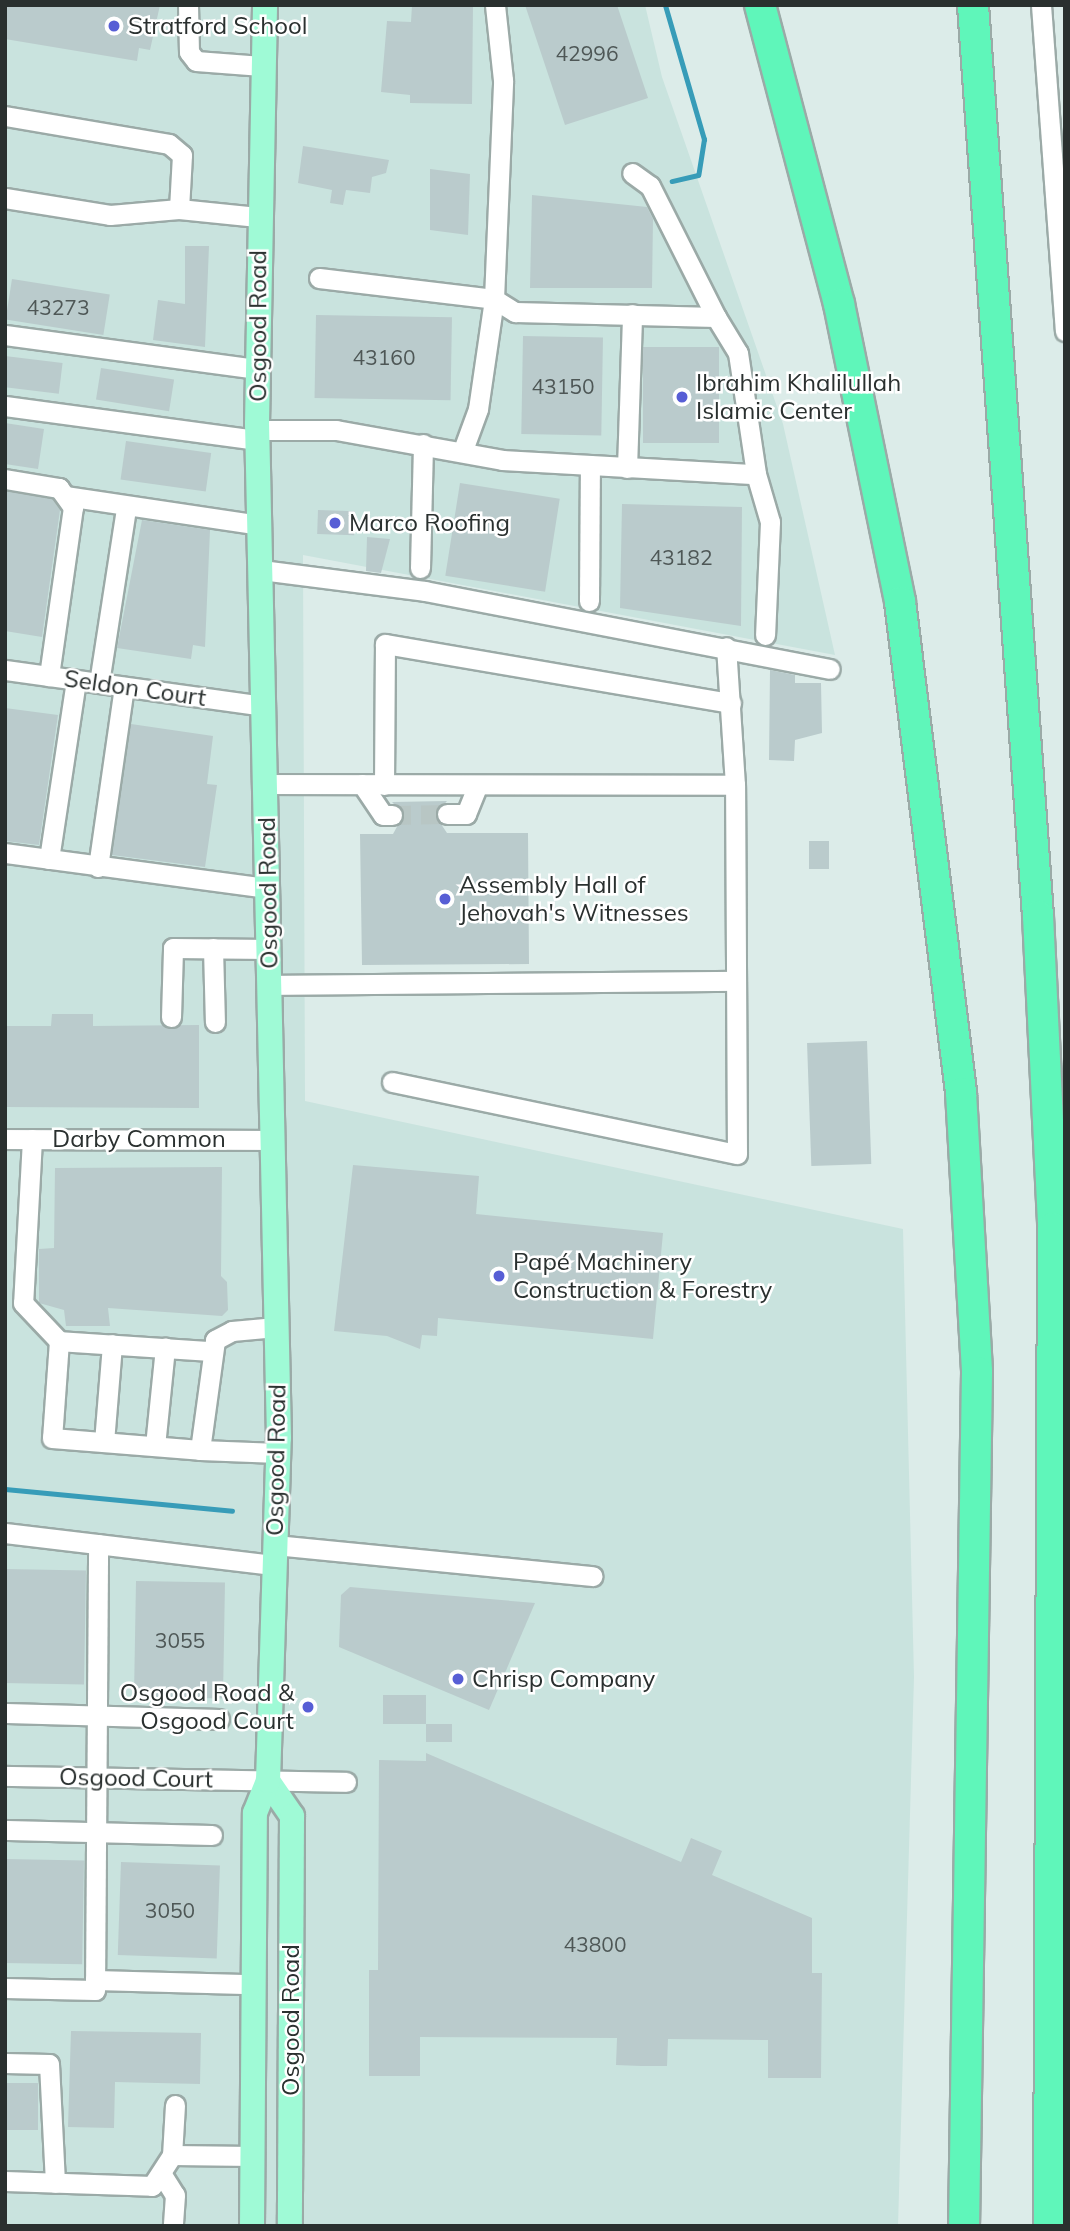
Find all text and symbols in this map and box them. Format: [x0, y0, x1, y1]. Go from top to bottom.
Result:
place label: Stratford School [128, 12, 307, 40]
marker: Stratford School [106, 18, 122, 34]
house number: 42996 [556, 40, 618, 66]
street label: Osgood Road [244, 250, 272, 402]
house number: 43273 [27, 294, 89, 320]
house number: 43160 [353, 344, 415, 370]
place label: Ibrahim Khalilullah Islamic Center [696, 369, 901, 425]
house number: 43150 [532, 373, 594, 399]
marker: Ibrahim Khalilullah Islamic Center [674, 389, 690, 405]
place label: Marco Roofing [349, 509, 510, 537]
marker: Marco Roofing [327, 515, 343, 531]
house number: 43182 [650, 544, 712, 570]
street label: Seldon Court [62, 664, 208, 712]
street label: Osgood Road [252, 817, 284, 969]
place label: Assembly Hall of Jehovah's Witnesses [459, 871, 689, 927]
marker: Assembly Hall of Jehovah's Witnesses [437, 891, 453, 907]
street label: Darby Common [52, 1125, 226, 1153]
place label: Papé Machinery Construction & Forestry [513, 1248, 772, 1304]
marker: Papé Machinery Construction & Forestry [491, 1268, 507, 1284]
street label: Osgood Road [260, 1384, 292, 1536]
house number: 3055 [155, 1627, 205, 1653]
place label: Chrisp Company [472, 1665, 655, 1693]
marker: Chrisp Company [450, 1671, 466, 1687]
place label: Osgood Road & Osgood Court [120, 1679, 294, 1735]
marker: Osgood Road & Osgood Court [300, 1699, 316, 1715]
street label: Osgood Court [59, 1762, 213, 1794]
house number: 3050 [145, 1897, 195, 1923]
house number: 43800 [564, 1931, 626, 1957]
street label: Osgood Road [277, 1944, 305, 2096]

